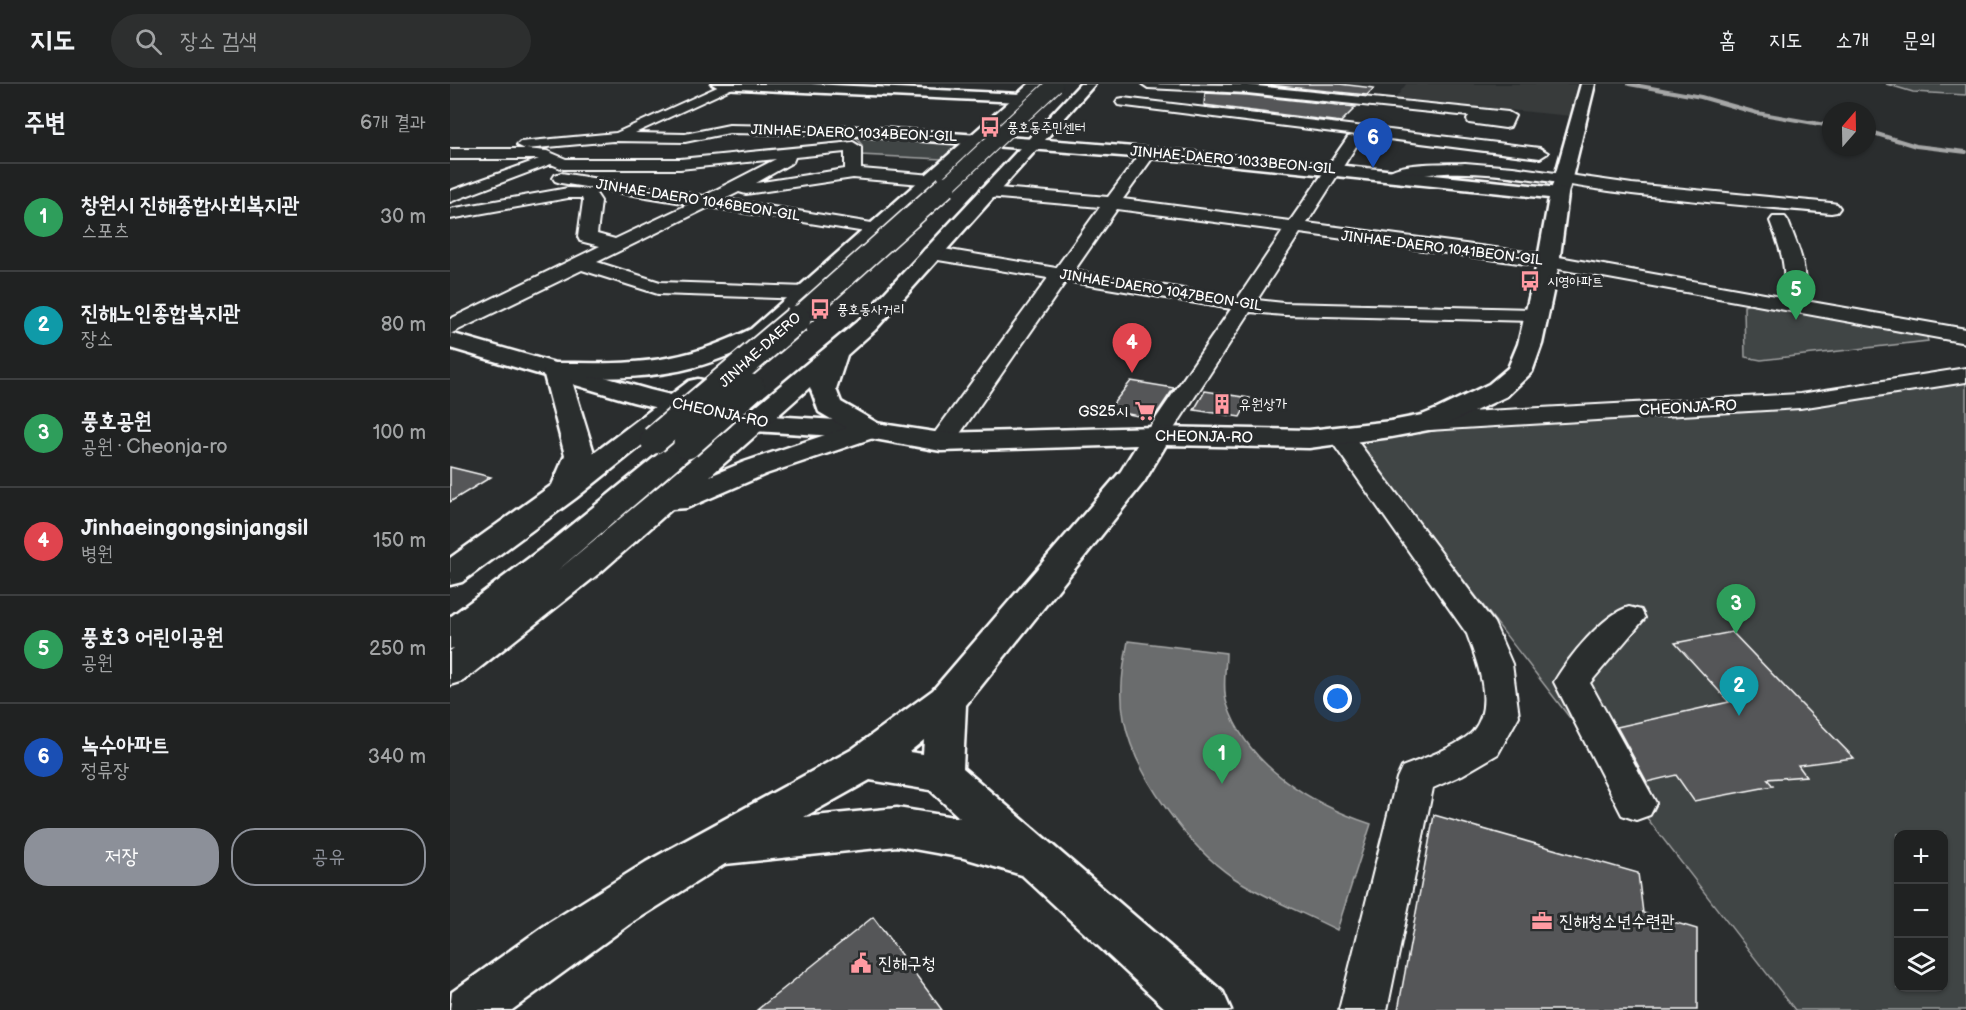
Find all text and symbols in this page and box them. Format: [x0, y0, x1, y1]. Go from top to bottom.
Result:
search box [111, 14, 531, 68]
text: 지도 [30, 24, 75, 57]
icon: search [132, 25, 165, 58]
text: 장소 검색 [180, 28, 257, 55]
text: 홈 [1719, 28, 1736, 53]
text: 지도 [1769, 28, 1802, 53]
text: 소개 [1835, 28, 1869, 53]
text: 문의 [1902, 28, 1936, 53]
north arrow [1822, 102, 1876, 156]
text: 주변 [24, 108, 66, 139]
text: 6개 결과 [360, 111, 426, 135]
bus stop icon: 풍호동주민센터 [978, 115, 1002, 139]
pin: 6 [1354, 118, 1392, 168]
place label: 풍호동주민센터 [1007, 119, 1086, 136]
street label: JINHAE-DAERO 1034BEON-GIL [751, 121, 957, 145]
street label: JINHAE-DAERO 1033BEON-GIL [1130, 143, 1336, 177]
street label: JINHAE-DAERO 1046BEON-GIL [595, 175, 801, 225]
text: 창원시 진해종합사회복지관 [81, 192, 299, 219]
text: 1 [39, 205, 48, 229]
text: 30 m [380, 205, 426, 229]
text: 스포츠 [81, 219, 129, 243]
street label: JINHAE-DAERO 1041BEON-GIL [1340, 227, 1544, 269]
street label: JINHAE-DAERO 1047BEON-GIL [1059, 266, 1263, 314]
bus stop icon: 시영아파트 [1518, 269, 1542, 293]
pin: 5 [1776, 270, 1816, 320]
place label: 시영아파트 [1547, 273, 1603, 290]
bus stop icon: 풍호동사거리 [808, 297, 832, 321]
text: 진해노인종합복지관 [81, 300, 240, 327]
place label: 풍호동사거리 [837, 301, 905, 318]
street label: JINHAE-DAERO [716, 309, 804, 391]
text: 2 [38, 313, 49, 337]
text: 80 m [381, 313, 426, 337]
pin: 4 [1112, 324, 1152, 373]
text: 장소 [81, 327, 113, 351]
building icon: 유원상가 [1210, 392, 1234, 416]
street label: CHEONJA-RO [670, 394, 770, 432]
place label: 유원상가 [1239, 395, 1287, 414]
street label: CHEONJA-RO [1639, 396, 1737, 420]
supermarket icon: GS25시 [1133, 399, 1157, 423]
place label: GS25시 [1078, 402, 1128, 421]
text: 풍호공원 [81, 408, 152, 435]
text: 3 [38, 421, 49, 445]
text: 100 m [373, 421, 426, 445]
street label: CHEONJA-RO [1155, 427, 1253, 447]
text: 공원 · Cheonja-ro [81, 435, 228, 459]
text: Jinhaeingongsinjangsil [81, 515, 308, 542]
text: 4 [38, 529, 49, 553]
text: 150 m [373, 529, 426, 553]
text: 병원 [81, 542, 113, 566]
pin: 3 [1716, 584, 1756, 634]
text: 풍호3 어린이공원 [81, 624, 224, 651]
text: 5 [38, 637, 49, 661]
text: 250 m [369, 637, 426, 661]
text: 공원 [81, 651, 113, 675]
pin: 2 [1720, 666, 1758, 716]
your location [1323, 684, 1352, 713]
text: 녹수아파트 [81, 732, 170, 759]
pin: 1 [1202, 734, 1242, 784]
text: 6 [37, 745, 50, 769]
text: 340 m [368, 745, 426, 769]
text: 정류장 [81, 759, 129, 783]
button: 저장 [24, 828, 219, 886]
button: 공유 [231, 828, 426, 886]
map controls [1894, 830, 1948, 992]
button: + [1894, 830, 1948, 884]
button: − [1894, 884, 1948, 938]
office icon: 진해청소년수련관 [1530, 909, 1554, 933]
place label: 진해청소년수련관 [1559, 911, 1675, 932]
button: layers [1894, 938, 1948, 992]
public building icon: 진해구청 [849, 951, 873, 975]
place label: 진해구청 [878, 953, 936, 974]

